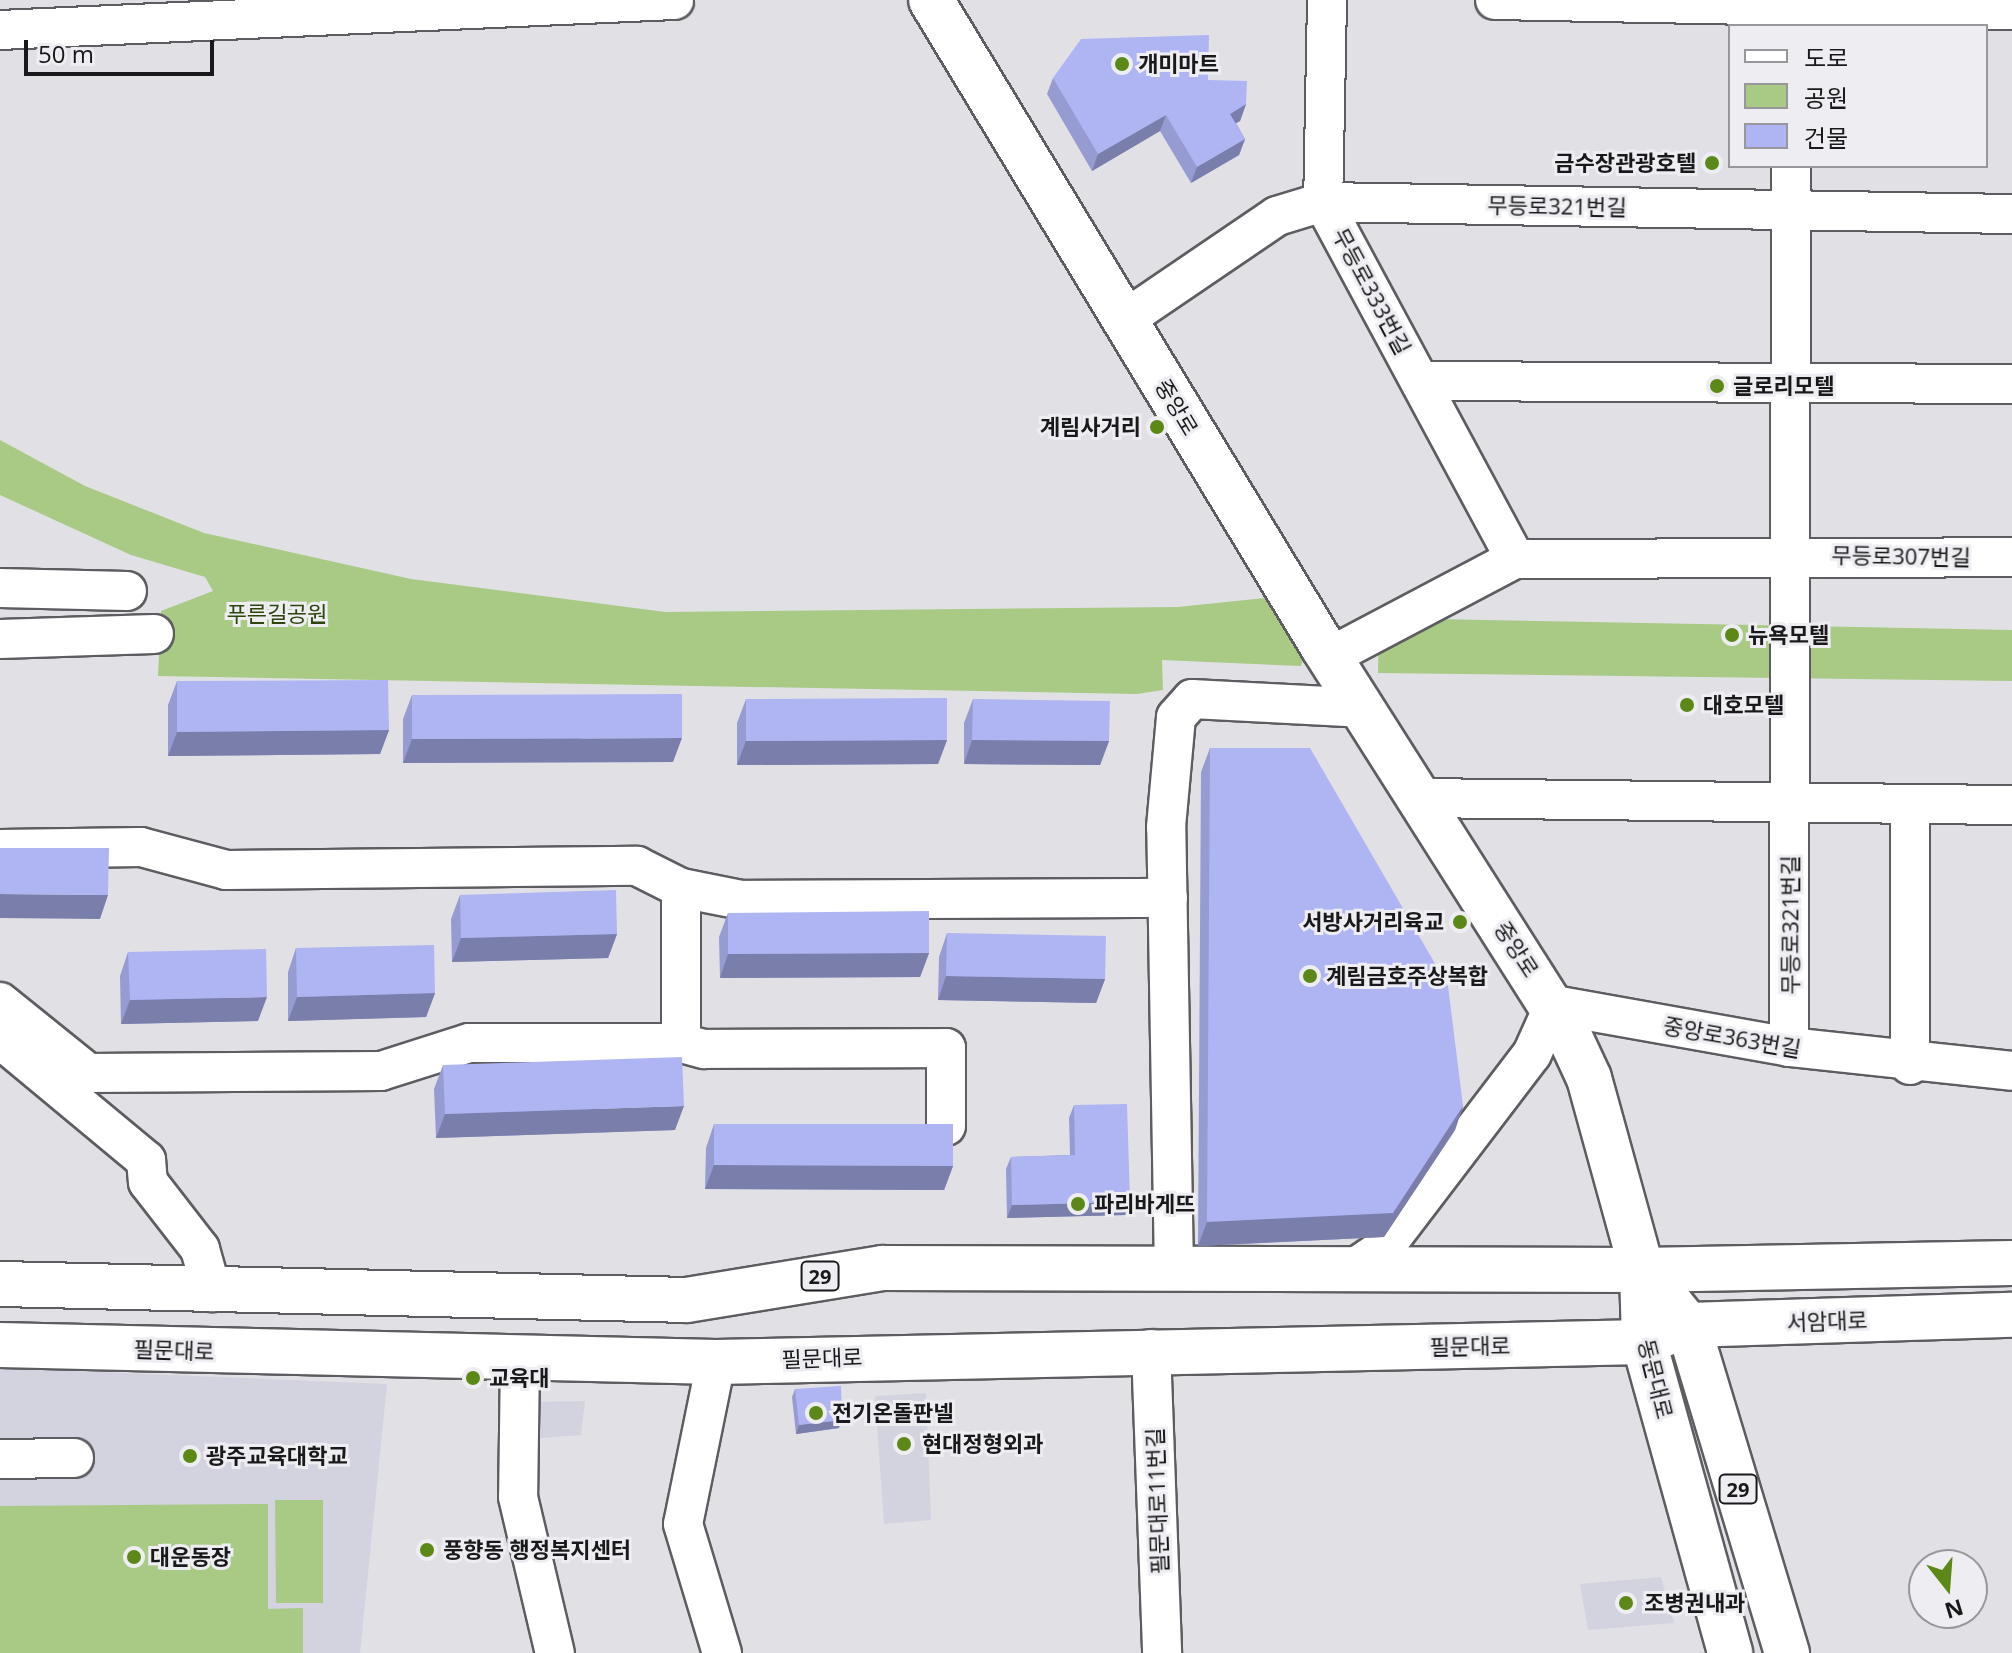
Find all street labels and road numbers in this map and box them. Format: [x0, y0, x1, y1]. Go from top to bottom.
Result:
street label: 무등로321번길 [1487, 192, 1627, 220]
street label: 무등로333번길 [1328, 223, 1416, 359]
street label: 중앙로 [1150, 374, 1204, 440]
street label: 무등로307번길 [1831, 542, 1971, 570]
street label: 무등로321번길 [1777, 856, 1803, 994]
street label: 중앙로 [1489, 916, 1545, 982]
street label: 중앙로363번길 [1661, 1012, 1803, 1062]
road number: 29 [800, 1260, 840, 1292]
street label: 서암대로 [1786, 1306, 1868, 1336]
street label: 필문대로 [1429, 1332, 1511, 1360]
street label: 필문대로 [133, 1335, 215, 1365]
street label: 동문대로 [1633, 1337, 1679, 1421]
street label: 필문대로 [781, 1343, 863, 1373]
street label: 필문대로11번길 [1141, 1427, 1173, 1575]
road number: 29 [1718, 1473, 1758, 1505]

